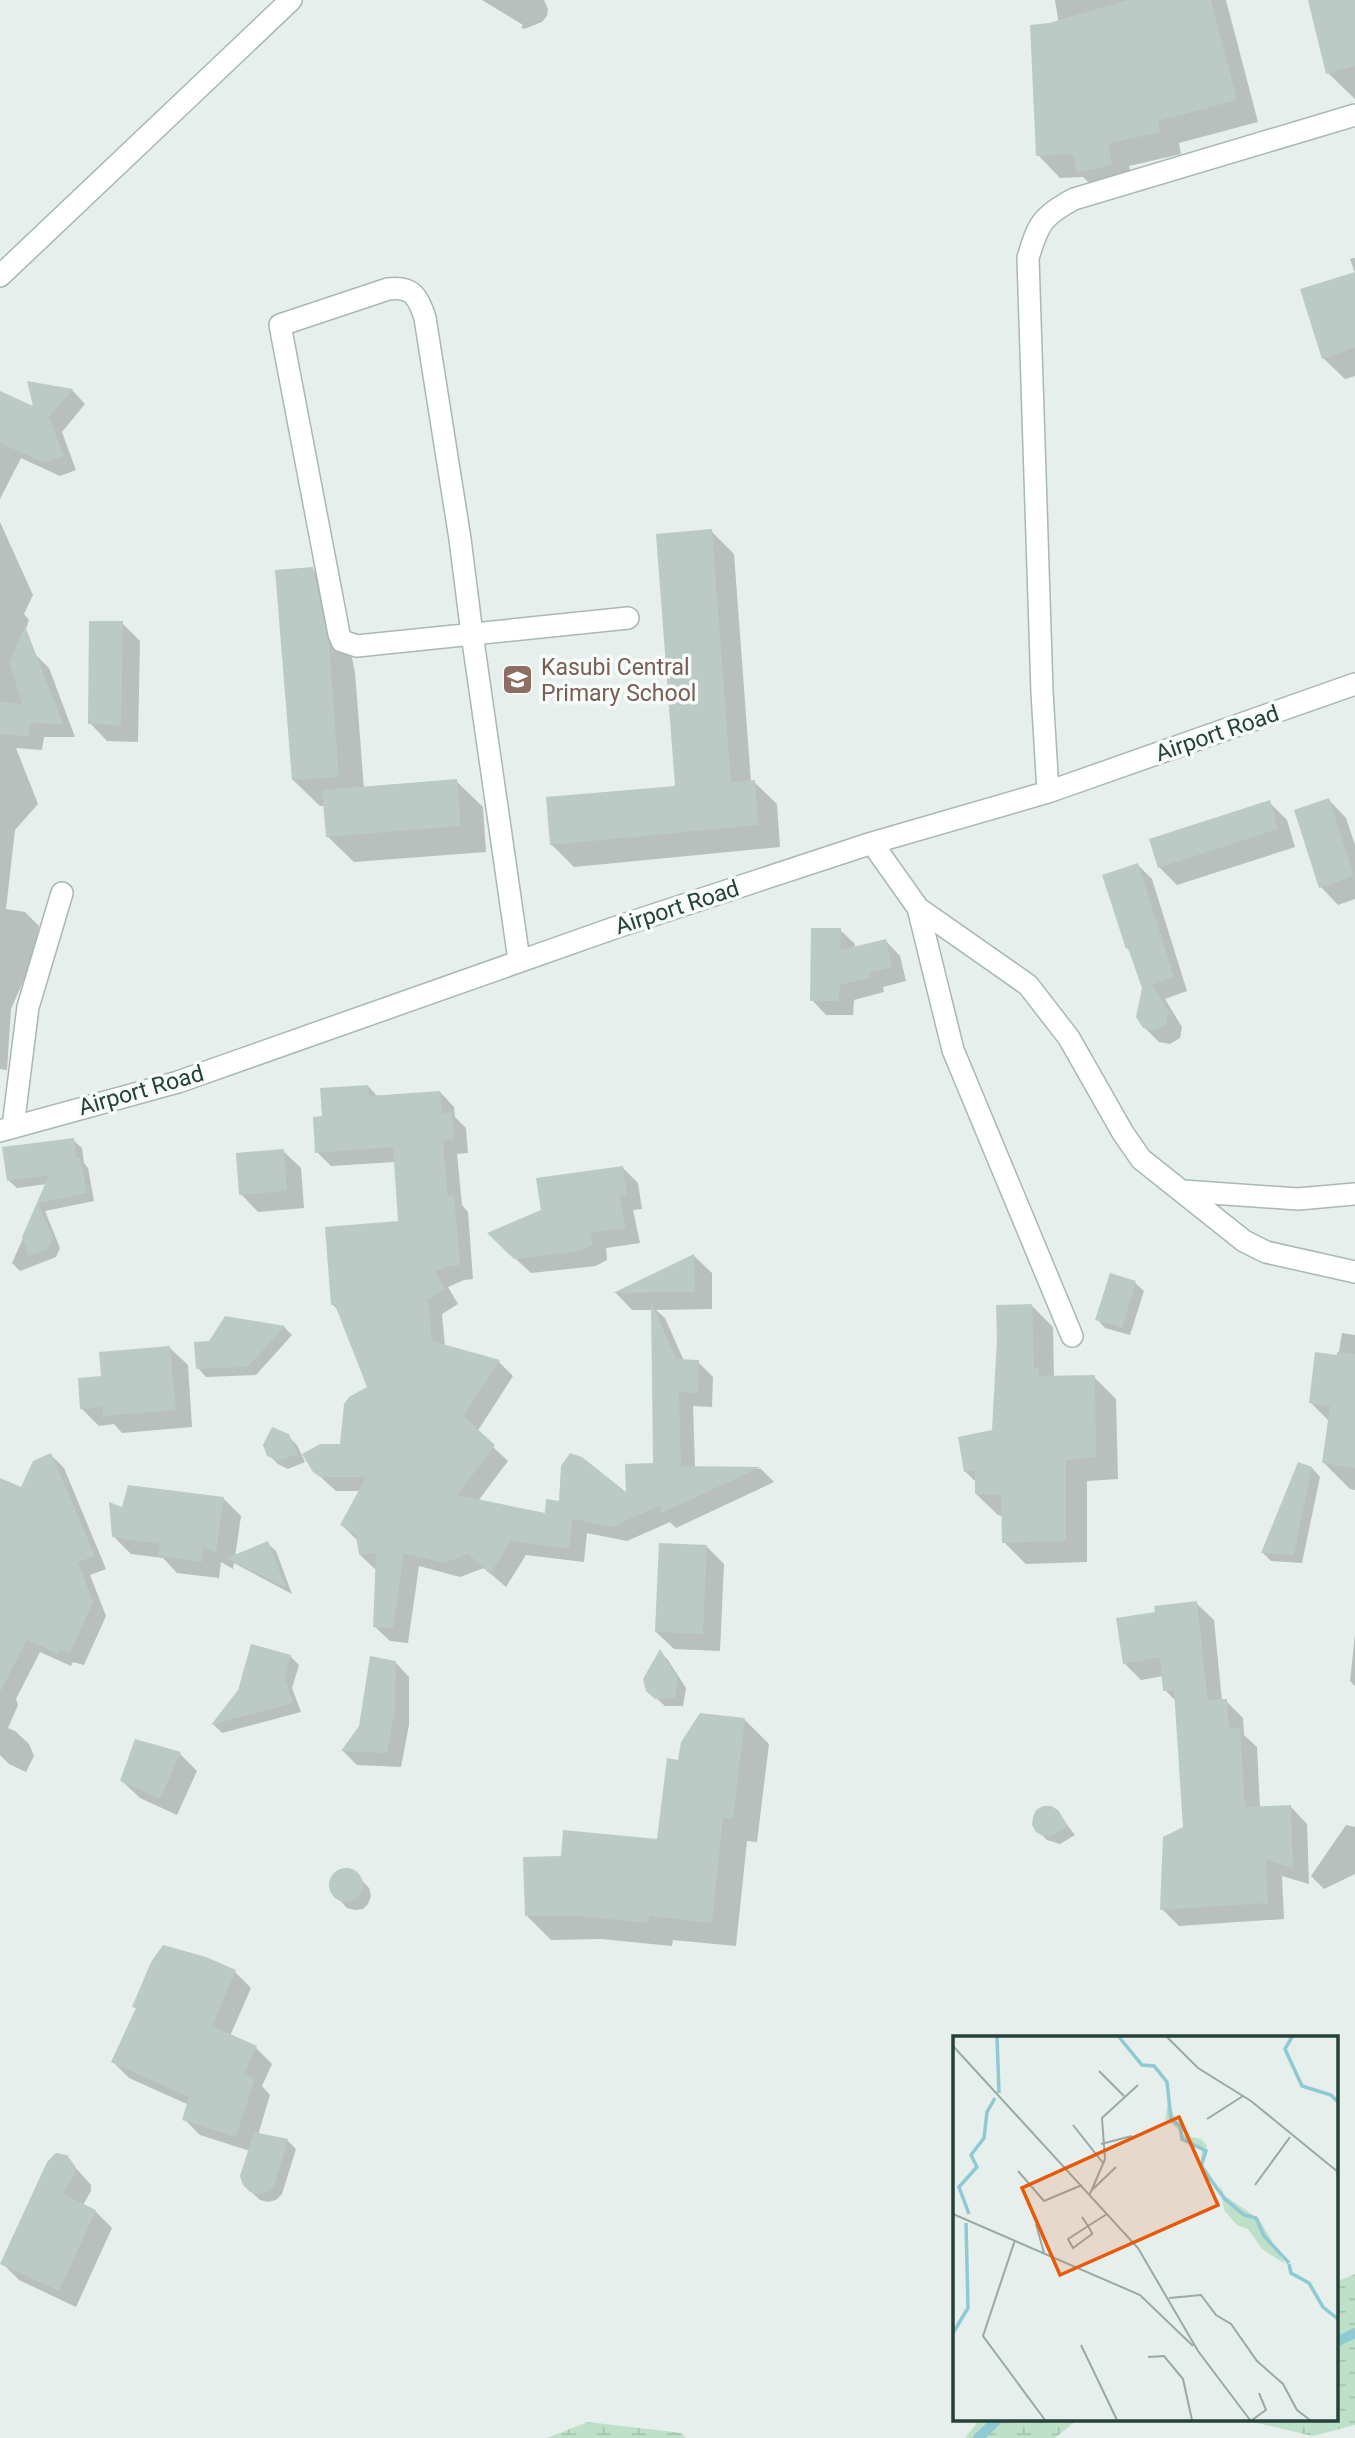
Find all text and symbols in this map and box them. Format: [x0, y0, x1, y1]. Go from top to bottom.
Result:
place label: Kasubi Central Primary School [541, 654, 696, 707]
school or university icon: Kasubi Central Primary School [501, 663, 535, 697]
street label: Airport Road [1152, 700, 1282, 767]
street label: Airport Road [612, 875, 743, 940]
street label: Airport Road [76, 1060, 207, 1121]
inset map [953, 2036, 1338, 2420]

